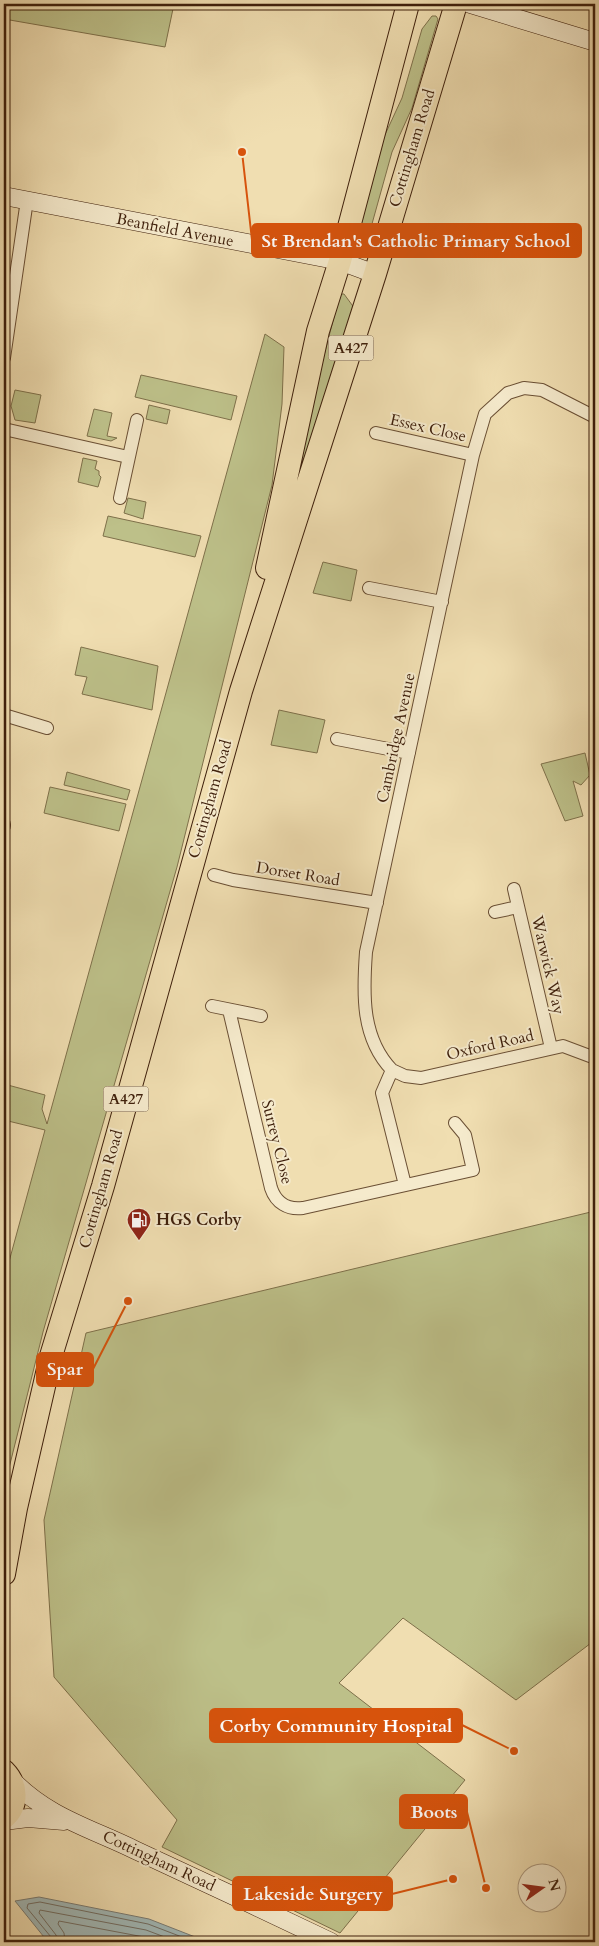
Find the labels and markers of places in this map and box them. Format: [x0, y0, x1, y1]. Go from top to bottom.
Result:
callout: St Brendan's Catholic Primary School [252, 224, 581, 257]
fuel station icon: HGS Corby [126, 1207, 152, 1241]
place label: HGS Corby [156, 1209, 242, 1231]
callout: Spar [37, 1353, 93, 1386]
callout: Corby Community Hospital [210, 1709, 462, 1742]
callout: Boots [400, 1795, 467, 1828]
callout: Lakeside Surgery [233, 1877, 392, 1910]

